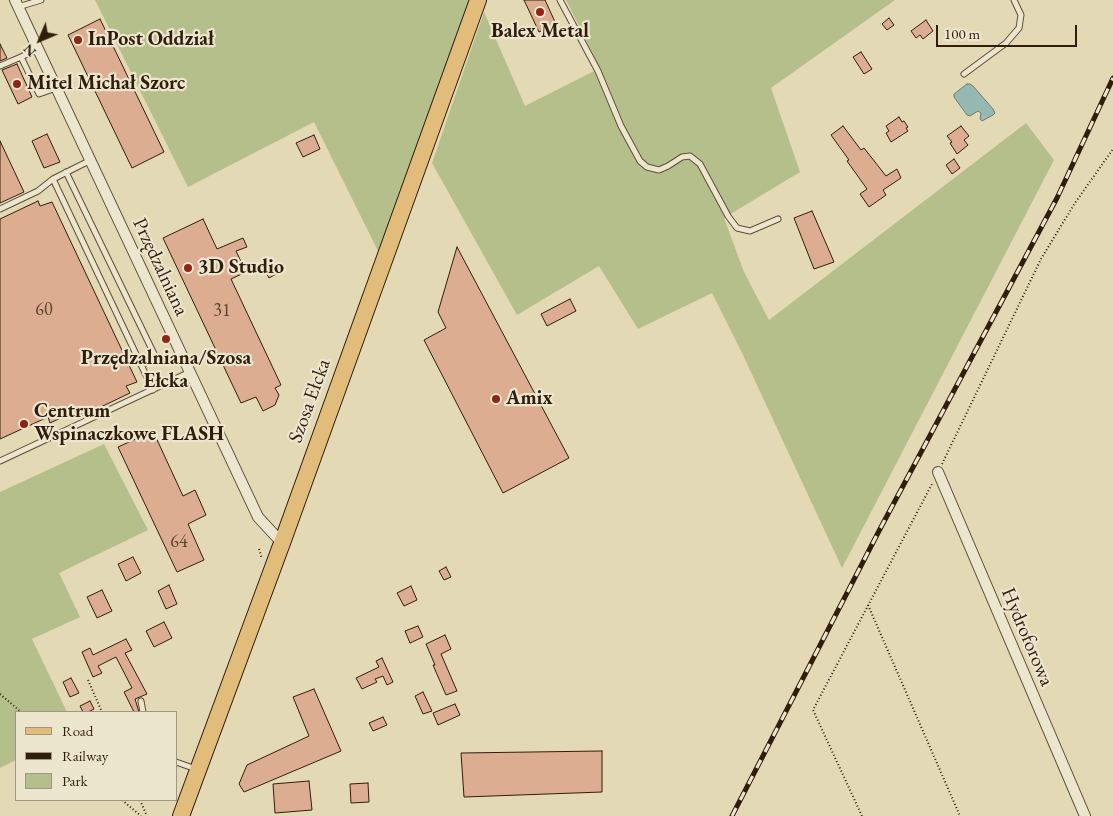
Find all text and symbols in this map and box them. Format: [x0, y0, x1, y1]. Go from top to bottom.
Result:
marker: Balex Metal [534, 6, 546, 18]
north arrow [15, 15, 65, 65]
scale bar [938, 15, 1079, 47]
place label: Balex Metal [491, 20, 589, 44]
text: 100 m [944, 24, 980, 43]
place label: InPost Oddział [88, 28, 214, 52]
marker: InPost Oddział [72, 34, 84, 46]
text: N [19, 40, 40, 61]
place label: Mitel Michał Szorc [27, 72, 185, 96]
marker: Mitel Michał Szorc [11, 78, 23, 90]
street label: Przędzalniana [127, 214, 193, 320]
place label: 3D Studio [198, 256, 284, 280]
marker: 3D Studio [182, 262, 194, 274]
house number: 60 [35, 299, 53, 321]
house number: 31 [213, 300, 231, 322]
marker: Przędzalniana/Szosa Ełcka [160, 333, 172, 345]
place label: Przędzalniana/Szosa Ełcka [81, 347, 251, 394]
street label: Szosa Ełcka [284, 356, 336, 446]
place label: Amix [506, 387, 553, 411]
marker: Amix [490, 393, 502, 405]
place label: Centrum Wspinaczkowe FLASH [34, 400, 224, 447]
marker: Centrum Wspinaczkowe FLASH [18, 418, 30, 430]
house number: 64 [170, 531, 188, 553]
street label: Hydroforowa [996, 584, 1058, 690]
legend [15, 711, 178, 801]
text: Road [62, 721, 93, 740]
text: Railway [62, 746, 108, 765]
text: Park [62, 771, 88, 790]

